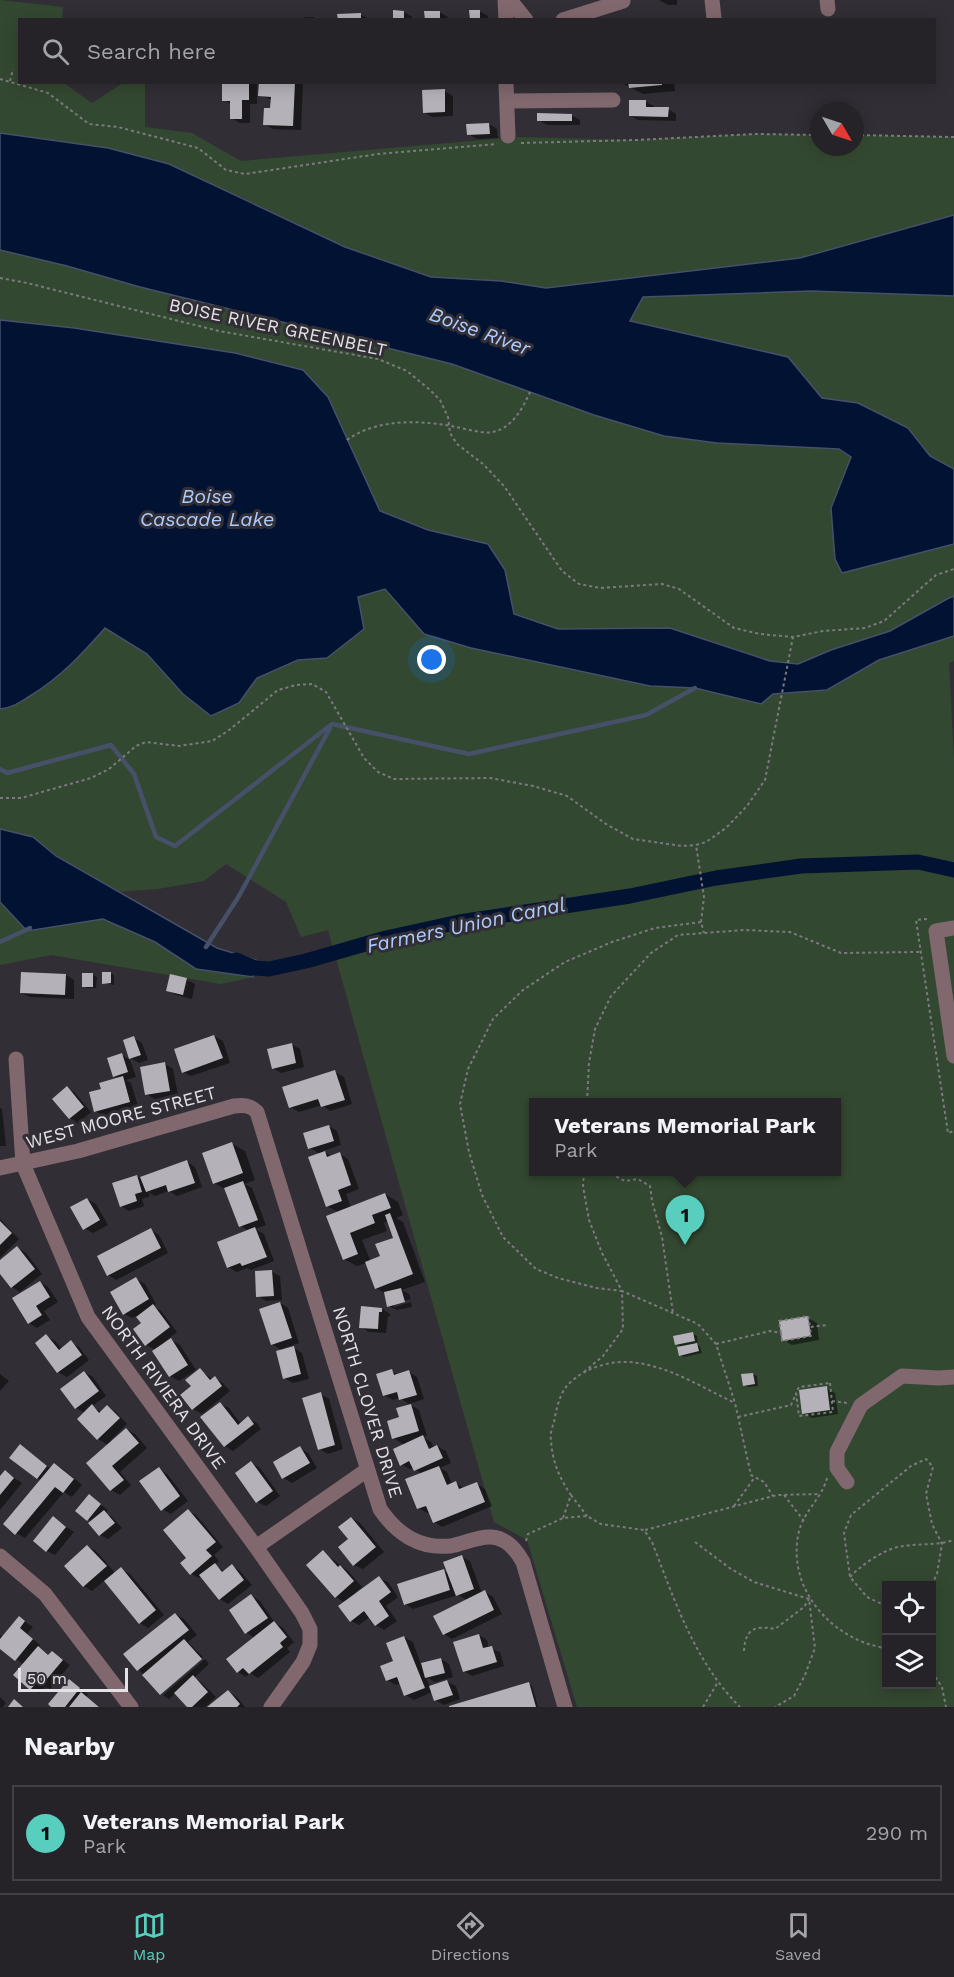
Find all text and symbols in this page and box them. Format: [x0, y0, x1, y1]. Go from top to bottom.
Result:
search box [18, 18, 936, 84]
icon: search [39, 35, 72, 68]
text: Search here [87, 39, 216, 64]
north arrow [810, 102, 864, 156]
street label: BOISE RIVER GREENBELT [167, 294, 389, 360]
water label: Boise River [426, 302, 535, 361]
water label: Boise Cascade Lake [140, 484, 274, 531]
your location [417, 645, 446, 674]
water label: Farmers Union Canal [364, 892, 568, 958]
street label: WEST MOORE STREET [24, 1081, 218, 1152]
popup [529, 1098, 841, 1176]
text: Veterans Memorial Park [554, 1113, 816, 1138]
text: Park [554, 1138, 597, 1162]
pin: 1 [666, 1196, 704, 1245]
street label: NORTH RIVIERA DRIVE [98, 1301, 230, 1473]
street label: NORTH CLOVER DRIVE [329, 1304, 407, 1500]
map controls [882, 1581, 936, 1689]
button: locate [882, 1581, 936, 1635]
button: layers [882, 1635, 936, 1689]
scale bar [18, 1665, 128, 1692]
text: 50 m [27, 1669, 67, 1688]
text: Nearby [24, 1731, 115, 1761]
text: Veterans Memorial Park [83, 1809, 344, 1834]
text: 1 [41, 1821, 50, 1845]
text: 290 m [866, 1821, 928, 1845]
text: Park [83, 1834, 126, 1858]
tab: Map [133, 1909, 166, 1964]
tab: Directions [431, 1909, 510, 1964]
tab: Saved [775, 1909, 821, 1964]

